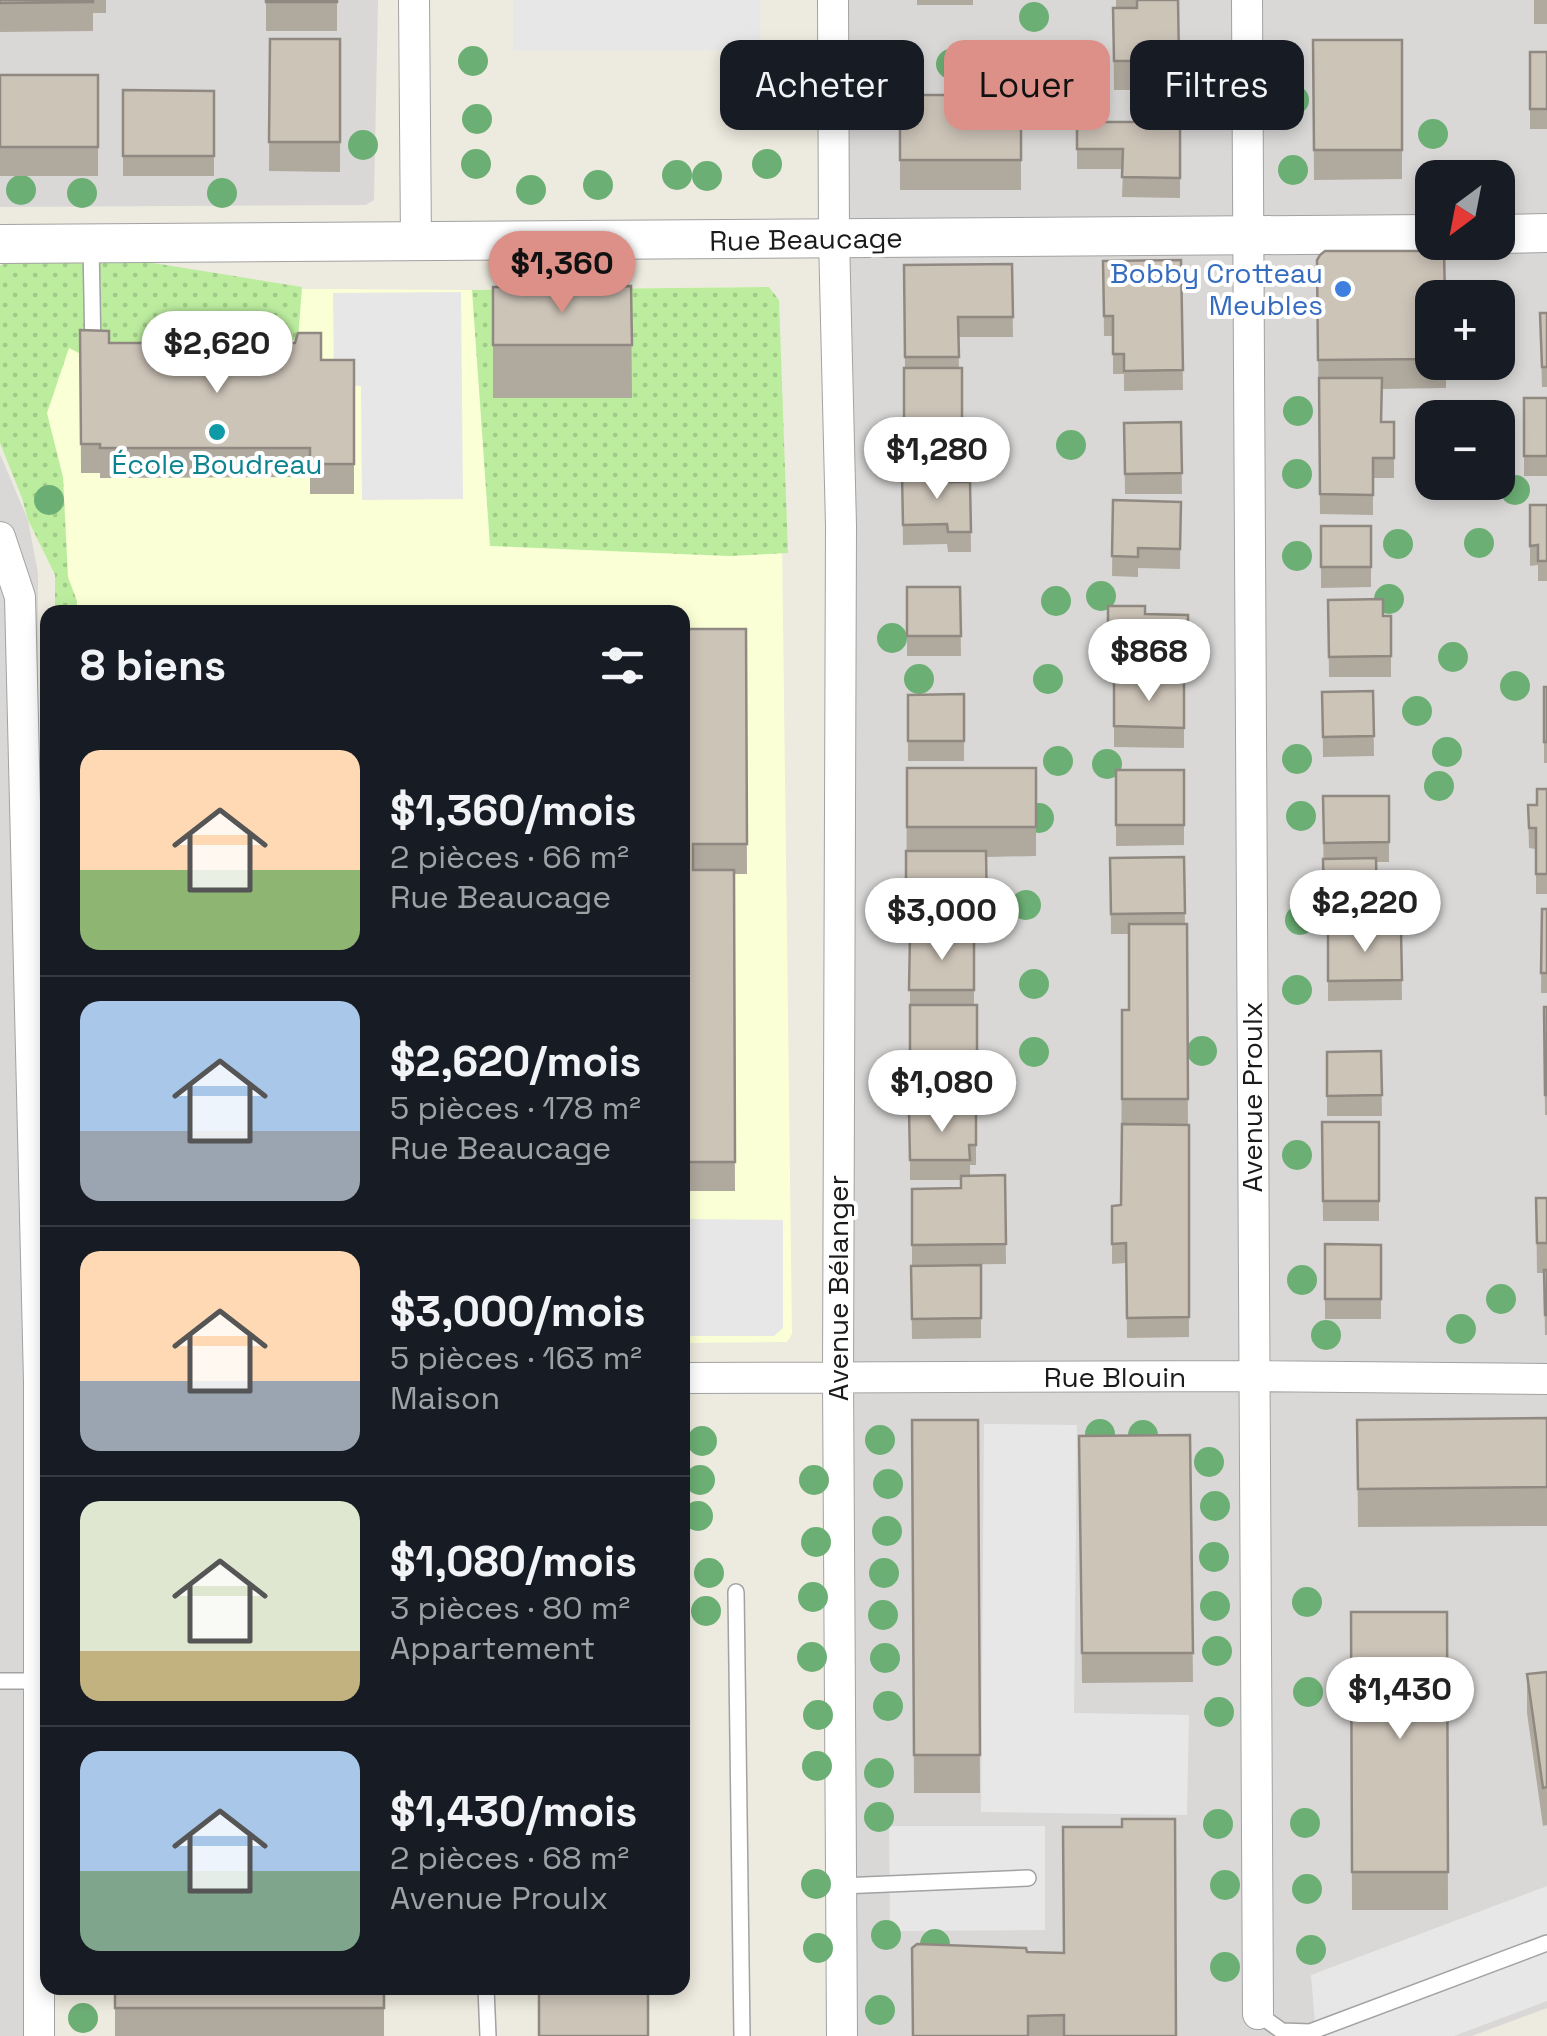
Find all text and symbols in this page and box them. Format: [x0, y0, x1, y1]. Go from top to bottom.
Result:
chip: Acheter [720, 40, 924, 130]
chip: Louer [944, 40, 1110, 130]
chip: Filtres [1130, 40, 1304, 130]
north arrow [1415, 160, 1515, 260]
map controls [1415, 160, 1515, 500]
street label: Rue Beaucage [709, 219, 903, 259]
pin: $1,360 [481, 231, 643, 316]
text: $1,360 [510, 243, 614, 283]
place label: Bobby Crotteau Meubles [1110, 255, 1323, 323]
marker: Bobby Crotteau Meubles [1332, 278, 1354, 300]
button: + [1415, 280, 1515, 380]
pin: $2,620 [136, 311, 298, 396]
text: $2,620 [164, 323, 270, 363]
button: − [1415, 400, 1515, 500]
pin: $1,280 [856, 417, 1018, 502]
marker: École Boudreau [206, 421, 228, 443]
text: $1,280 [886, 429, 988, 469]
place label: École Boudreau [112, 446, 322, 482]
pin: $868 [1090, 619, 1208, 704]
text: $868 [1110, 631, 1188, 671]
icon: filters [595, 638, 650, 693]
text: 8 biens [80, 639, 226, 692]
text: $1,360/mois [390, 784, 637, 837]
icon: home [160, 790, 280, 910]
text: 2 pièces · 66 m² [390, 837, 629, 877]
pin: $2,220 [1284, 870, 1446, 955]
text: Rue Beaucage [390, 877, 611, 917]
pin: $3,000 [861, 878, 1023, 963]
text: $2,220 [1312, 882, 1418, 922]
text: $3,000 [887, 890, 997, 930]
street label: Avenue Proulx [1234, 1002, 1270, 1192]
text: $2,620/mois [390, 1035, 641, 1088]
icon: home [160, 1041, 280, 1161]
pin: $1,080 [861, 1050, 1023, 1135]
text: $1,080 [890, 1062, 994, 1102]
text: 5 pièces · 178 m² [390, 1088, 641, 1128]
text: Rue Beaucage [390, 1128, 611, 1168]
street label: Avenue Bélanger [820, 1175, 856, 1401]
text: $3,000/mois [390, 1285, 646, 1338]
icon: home [160, 1291, 280, 1411]
text: 5 pièces · 163 m² [390, 1338, 642, 1378]
street label: Rue Blouin [1044, 1359, 1186, 1395]
text: Maison [390, 1378, 500, 1418]
text: $1,080/mois [390, 1535, 637, 1588]
icon: home [160, 1541, 280, 1661]
text: 3 pièces · 80 m² [390, 1588, 630, 1628]
text: Appartement [390, 1628, 595, 1668]
pin: $1,430 [1319, 1657, 1481, 1742]
text: $1,430 [1348, 1669, 1452, 1709]
text: $1,430/mois [390, 1785, 637, 1838]
icon: home [160, 1791, 280, 1911]
text: 2 pièces · 68 m² [390, 1838, 629, 1878]
text: Avenue Proulx [390, 1878, 608, 1918]

